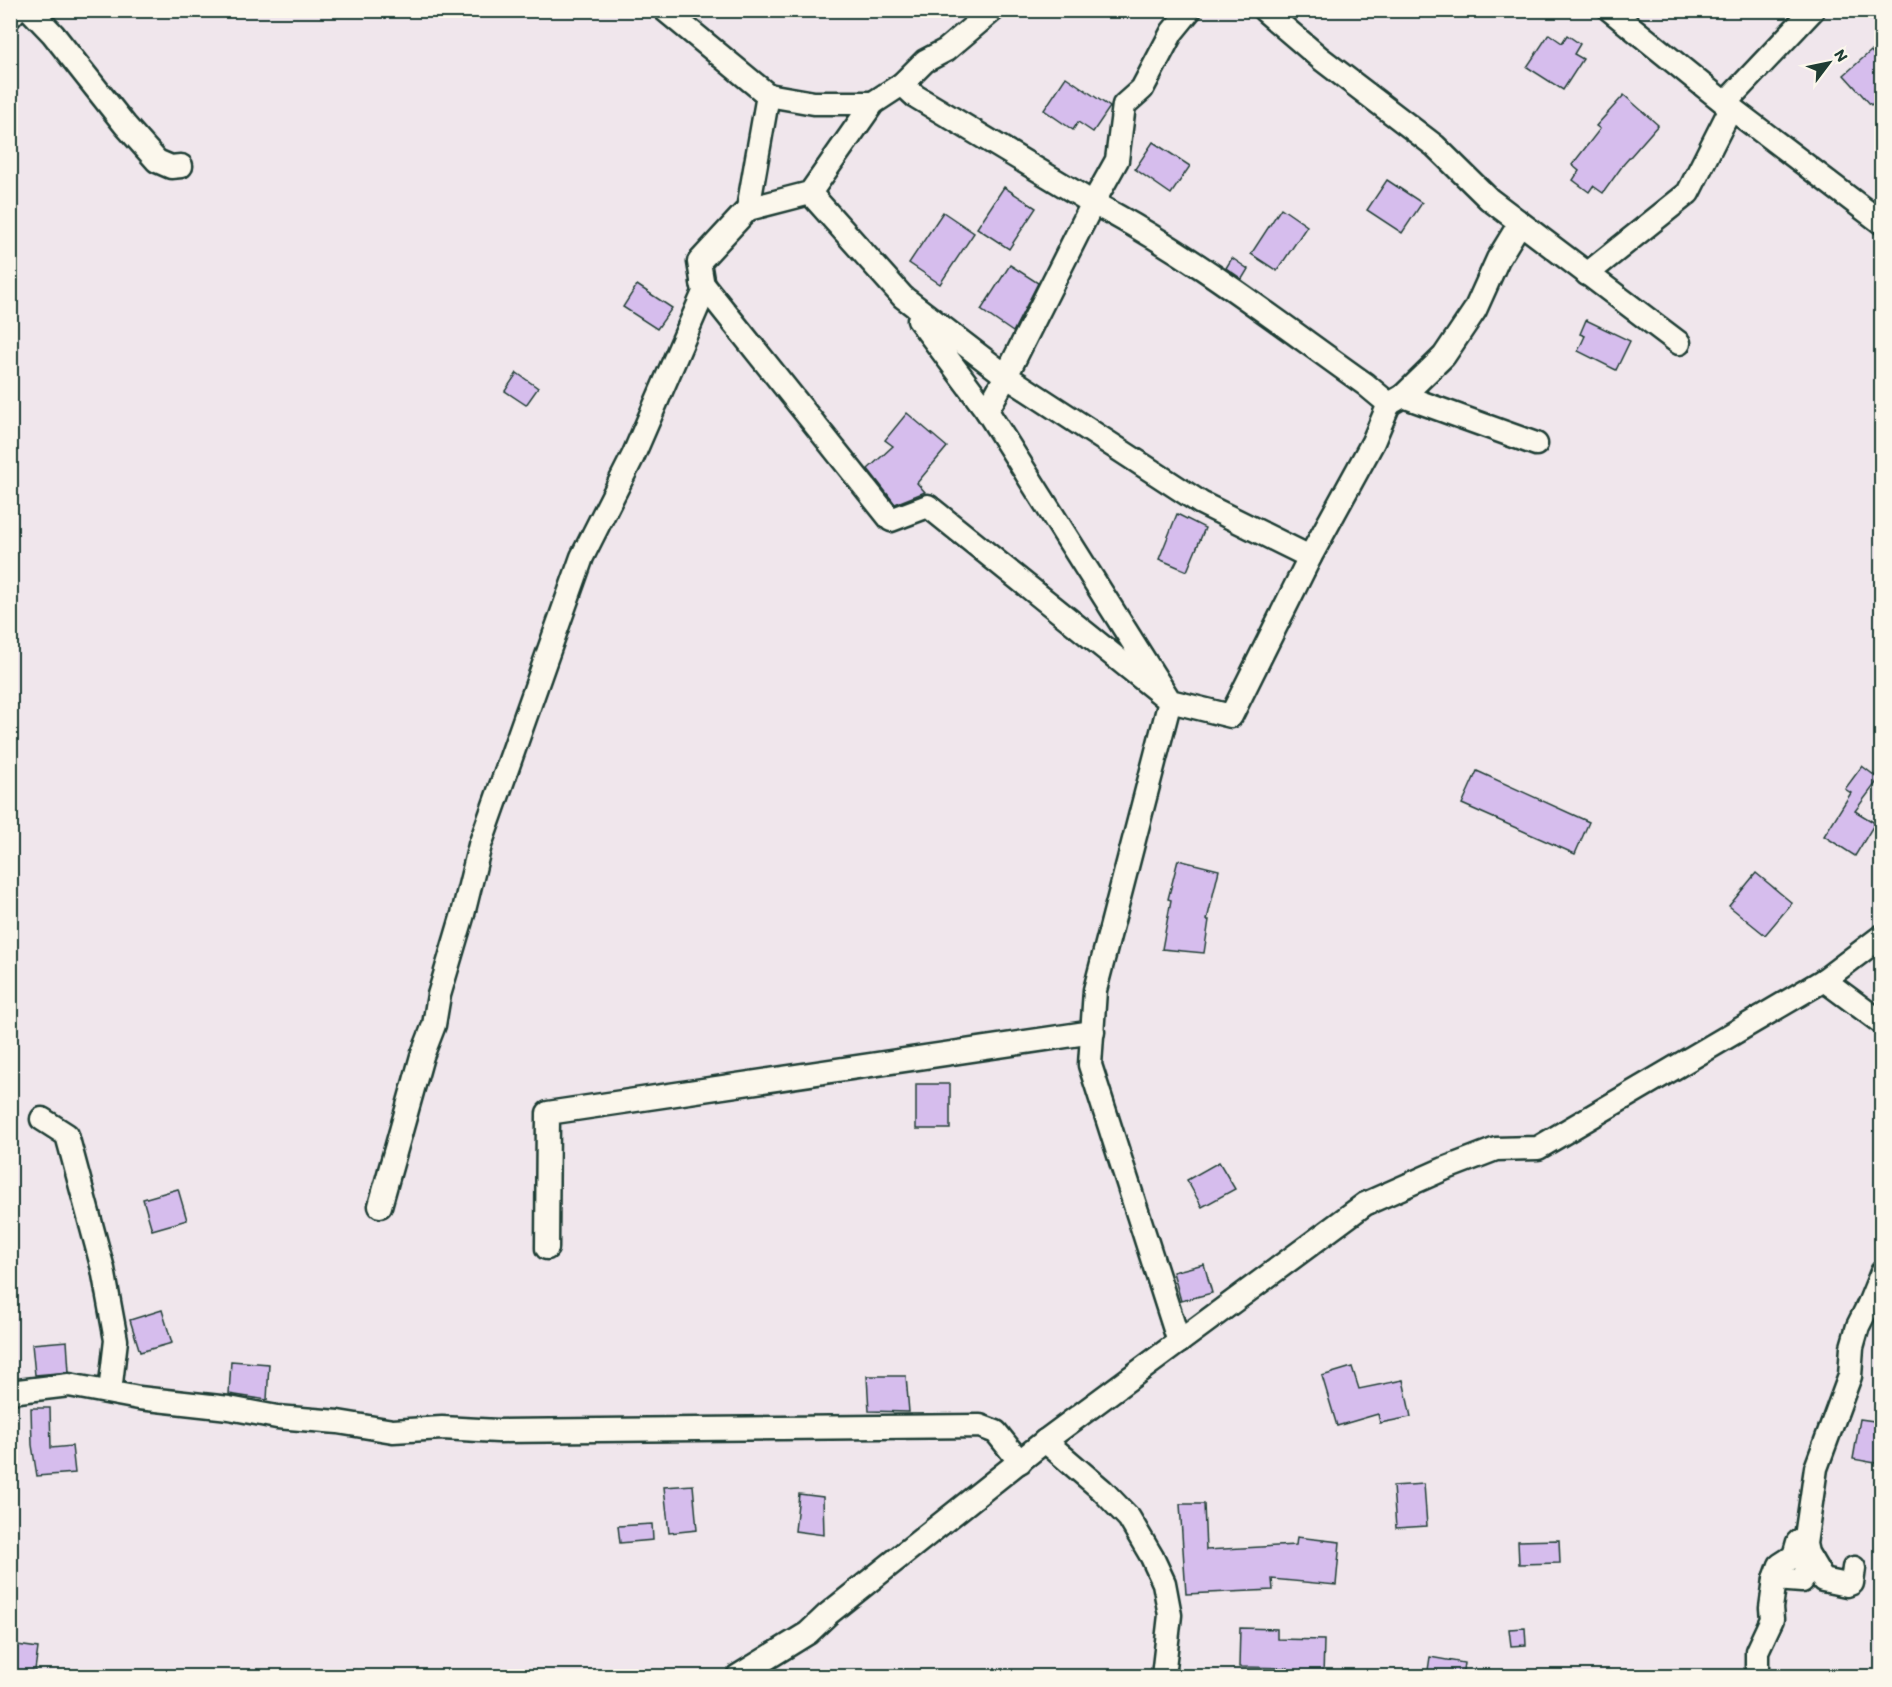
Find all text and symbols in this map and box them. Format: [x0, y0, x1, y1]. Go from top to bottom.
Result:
north arrow [1799, 33, 1859, 93]
text: N [1830, 46, 1852, 65]

